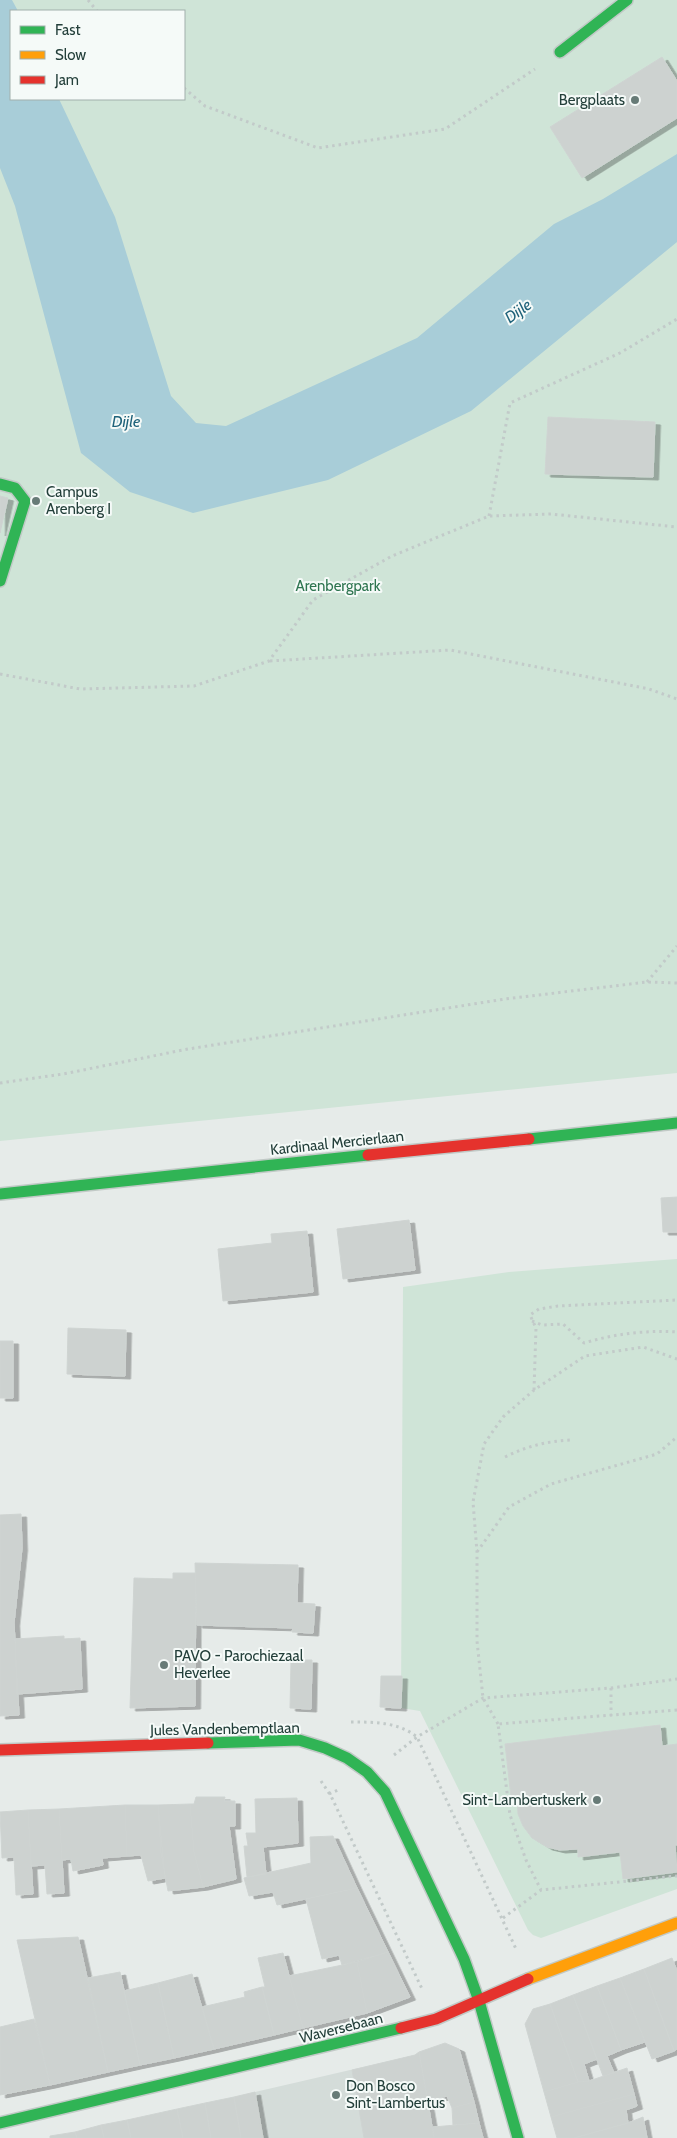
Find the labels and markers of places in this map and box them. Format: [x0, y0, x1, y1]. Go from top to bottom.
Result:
place label: Bergplaats [559, 91, 625, 109]
marker: Bergplaats [629, 94, 641, 106]
place label: Campus Arenberg I [46, 483, 111, 518]
marker: Campus Arenberg I [30, 495, 42, 507]
place label: PAVO - Parochiezaal Heverlee [174, 1647, 304, 1682]
marker: PAVO - Parochiezaal Heverlee [158, 1659, 170, 1671]
place label: Sint-Lambertuskerk [462, 1791, 587, 1809]
marker: Sint-Lambertuskerk [591, 1794, 603, 1806]
place label: Don Bosco Sint-Lambertus [346, 2077, 445, 2112]
marker: Don Bosco Sint-Lambertus [330, 2089, 342, 2101]

